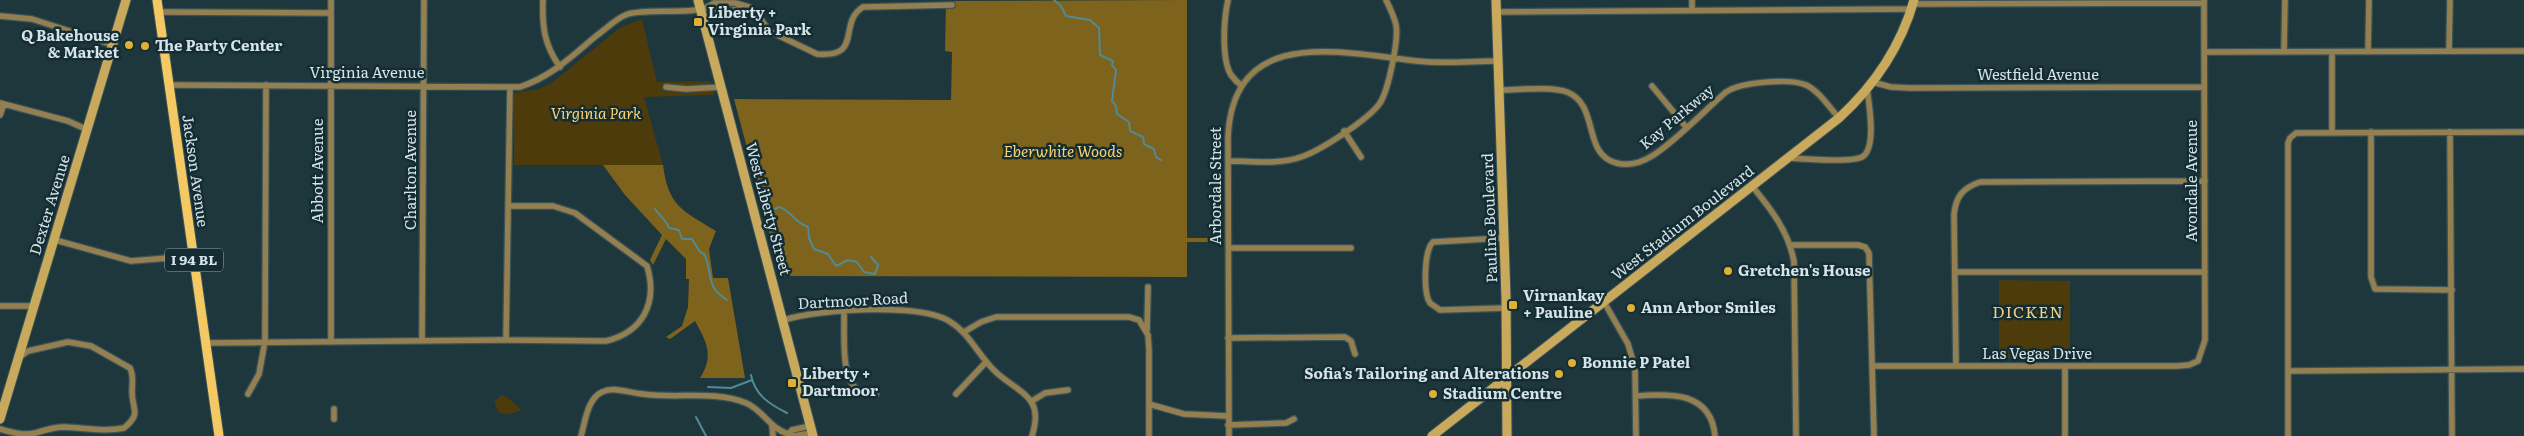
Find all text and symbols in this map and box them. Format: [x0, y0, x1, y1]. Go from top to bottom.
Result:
place label: Liberty + Virginia Park [708, 0, 812, 40]
marker: Liberty + Virginia Park [692, 16, 704, 28]
place label: Q Bakehouse & Market [21, 23, 120, 63]
place label: The Party Center [155, 33, 282, 56]
marker: Q Bakehouse & Market [123, 39, 135, 51]
marker: The Party Center [139, 40, 151, 52]
street label: Virginia Avenue [310, 60, 425, 83]
street label: Westfield Avenue [1977, 62, 2099, 85]
street label: Kay Parkway [1634, 77, 1719, 154]
park label: Virginia Park [551, 101, 642, 124]
street label: Charlton Avenue [398, 110, 421, 230]
street label: Jackson Avenue [177, 113, 216, 229]
street label: Abbott Avenue [305, 118, 328, 223]
street label: Avondale Avenue [2179, 120, 2202, 242]
street label: Arbordale Street [1203, 127, 1226, 245]
park label: Eberwhite Woods [1004, 139, 1122, 162]
street label: West Liberty Street [741, 140, 798, 278]
street label: Dexter Avenue [22, 151, 75, 258]
street label: Pauline Boulevard [1475, 153, 1502, 283]
street label: West Stadium Boulevard [1606, 159, 1758, 285]
road number: I 94 BL [165, 248, 223, 272]
place label: Gretchen's House [1738, 258, 1871, 281]
marker: Gretchen's House [1722, 265, 1734, 277]
place label: Virnankay + Pauline [1523, 283, 1605, 323]
street label: Dartmoor Road [797, 285, 909, 314]
place label: Ann Arbor Smiles [1641, 295, 1776, 318]
marker: Virnankay + Pauline [1507, 299, 1519, 311]
district label: DICKEN [1992, 299, 2064, 323]
marker: Ann Arbor Smiles [1625, 302, 1637, 314]
street label: Las Vegas Drive [1982, 341, 2092, 364]
place label: Bonnie P Patel [1582, 350, 1691, 373]
marker: Bonnie P Patel [1566, 357, 1578, 369]
place label: Liberty + Dartmoor [802, 361, 878, 401]
place label: Sofia’s Tailoring and Alterations [1304, 361, 1550, 384]
marker: Sofia’s Tailoring and Alterations [1553, 368, 1565, 380]
marker: Liberty + Dartmoor [786, 377, 798, 389]
place label: Stadium Centre [1443, 381, 1563, 404]
marker: Stadium Centre [1427, 388, 1439, 400]

